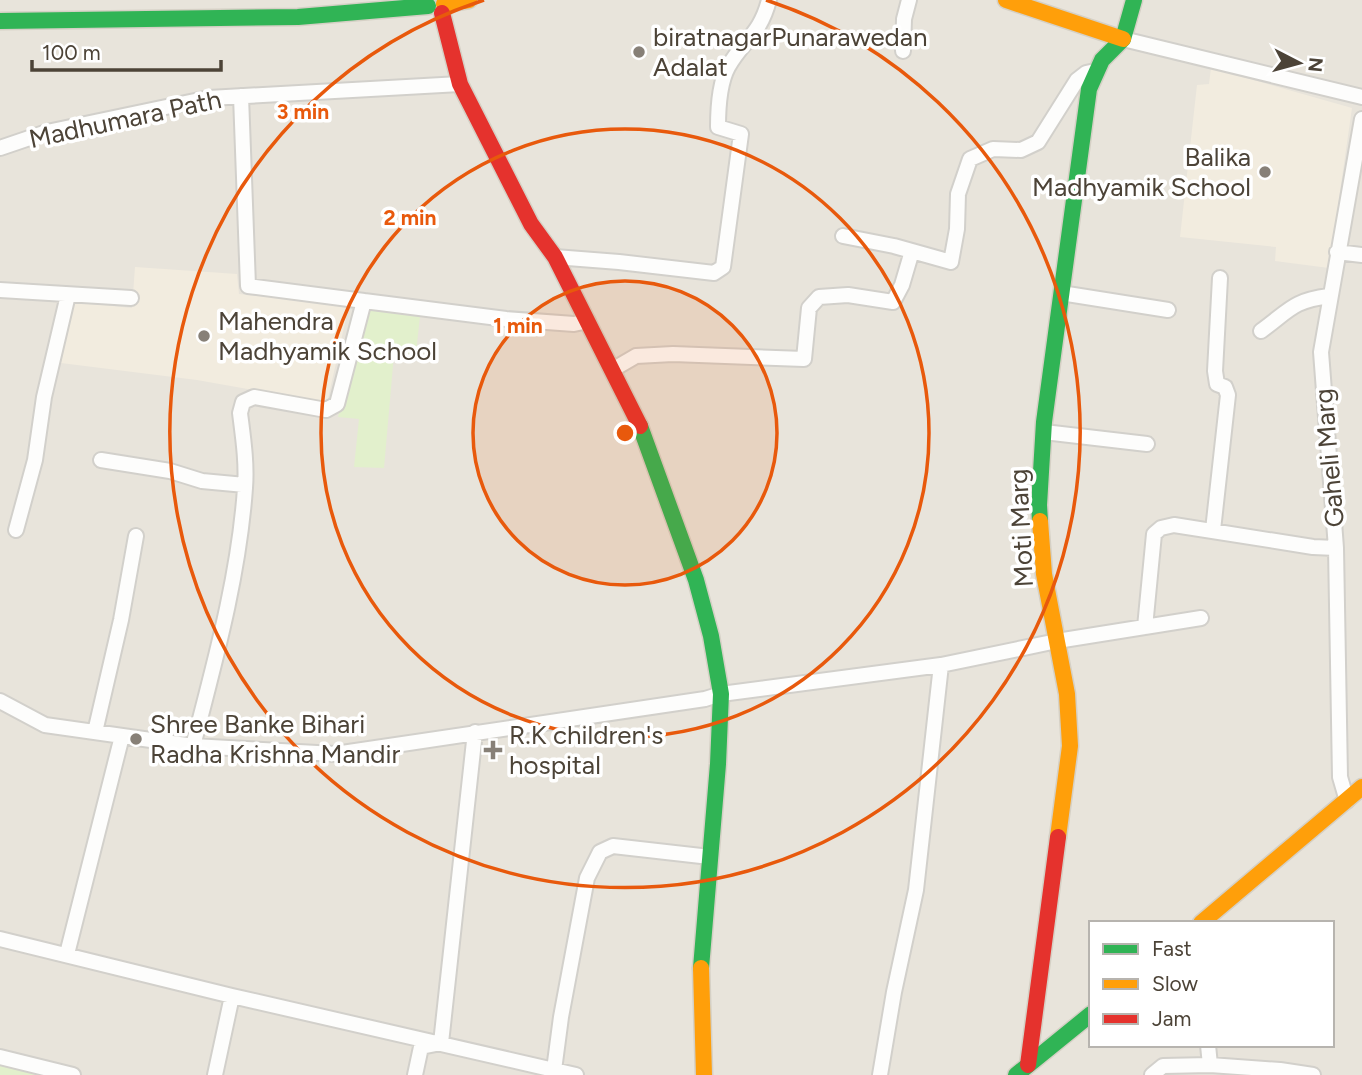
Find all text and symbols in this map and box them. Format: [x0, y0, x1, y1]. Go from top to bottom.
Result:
place label: biratnagarPunarawedan Adalat [653, 21, 928, 83]
scale bar [32, 28, 220, 72]
north arrow [1264, 28, 1334, 98]
text: 100 m [42, 40, 101, 65]
marker: biratnagarPunarawedan Adalat [631, 44, 647, 60]
text: N [1303, 56, 1328, 73]
street label: Madhumara Path [26, 83, 224, 155]
text: 3 min [277, 99, 329, 124]
place label: Balika Madhyamik School [1032, 141, 1251, 203]
marker: Balika Madhyamik School [1257, 164, 1273, 180]
text: 2 min [384, 205, 436, 230]
place label: Mahendra Madhyamik School [218, 305, 437, 367]
text: 1 min [493, 313, 543, 338]
marker: Mahendra Madhyamik School [196, 328, 212, 344]
street label: Gaheli Marg [1307, 387, 1351, 529]
centre of rings [613, 421, 637, 445]
street label: Moti Marg [1002, 468, 1040, 588]
place label: Shree Banke Bihari Radha Krishna Mandir [150, 708, 400, 770]
place label: R.K children's hospital [509, 719, 663, 781]
marker: Shree Banke Bihari Radha Krishna Mandir [128, 731, 144, 747]
marker: R.K children's hospital [483, 740, 503, 760]
legend [1089, 921, 1334, 1047]
text: Fast [1152, 936, 1192, 961]
text: Slow [1152, 971, 1198, 996]
text: Jam [1152, 1006, 1191, 1031]

